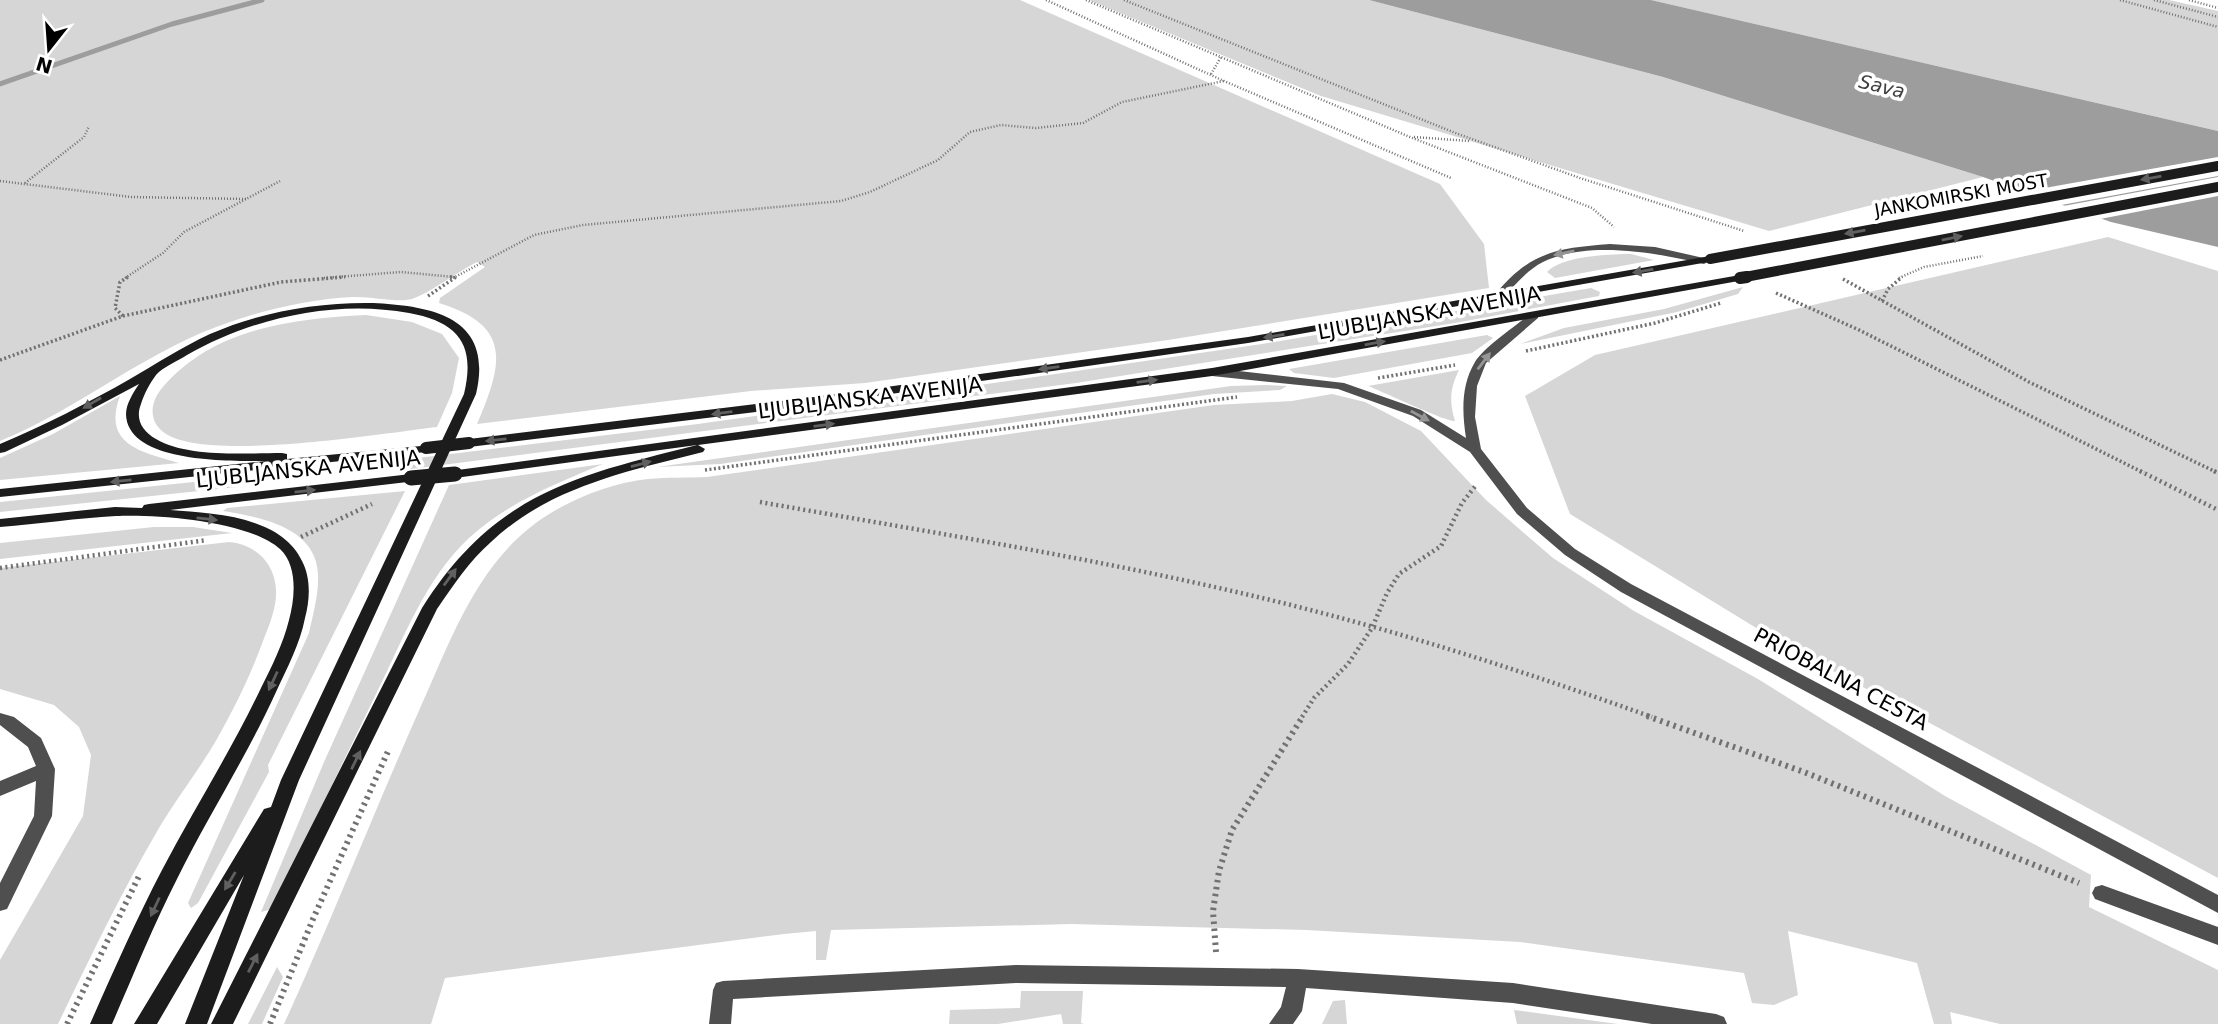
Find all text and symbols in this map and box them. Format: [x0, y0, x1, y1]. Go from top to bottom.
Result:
north arrow [14, 14, 84, 84]
text: N [33, 52, 55, 78]
water label: Sava [1857, 70, 1907, 102]
street label: JANKOMIRSKI MOST [1872, 169, 2050, 221]
one-way arrow [2140, 173, 2162, 184]
one-way arrow [1844, 227, 1866, 238]
one-way arrow [1941, 232, 1963, 243]
one-way arrow [1553, 248, 1575, 259]
one-way arrow [1632, 266, 1654, 277]
street label: LJUBLJANSKA AVENIJA [1316, 281, 1543, 344]
one-way arrow [1263, 331, 1285, 342]
one-way arrow [1365, 337, 1387, 348]
one-way arrow [1477, 352, 1492, 370]
one-way arrow [1038, 363, 1060, 374]
street label: LJUBLJANSKA AVENIJA [756, 372, 984, 424]
one-way arrow [1136, 376, 1158, 387]
one-way arrow [83, 397, 102, 409]
one-way arrow [711, 407, 733, 418]
one-way arrow [1411, 410, 1430, 422]
one-way arrow [813, 420, 835, 431]
one-way arrow [485, 435, 507, 446]
street label: LJUBLJANSKA AVENIJA [194, 445, 422, 493]
one-way arrow [630, 458, 652, 469]
one-way arrow [110, 476, 132, 487]
one-way arrow [294, 485, 316, 496]
one-way arrow [196, 514, 218, 525]
one-way arrow [443, 568, 457, 586]
street label: PRIOBALNA CESTA [1750, 623, 1933, 735]
one-way arrow [268, 671, 279, 691]
one-way arrow [350, 750, 362, 770]
one-way arrow [224, 871, 236, 890]
one-way arrow [150, 897, 161, 917]
one-way arrow [248, 953, 259, 973]

